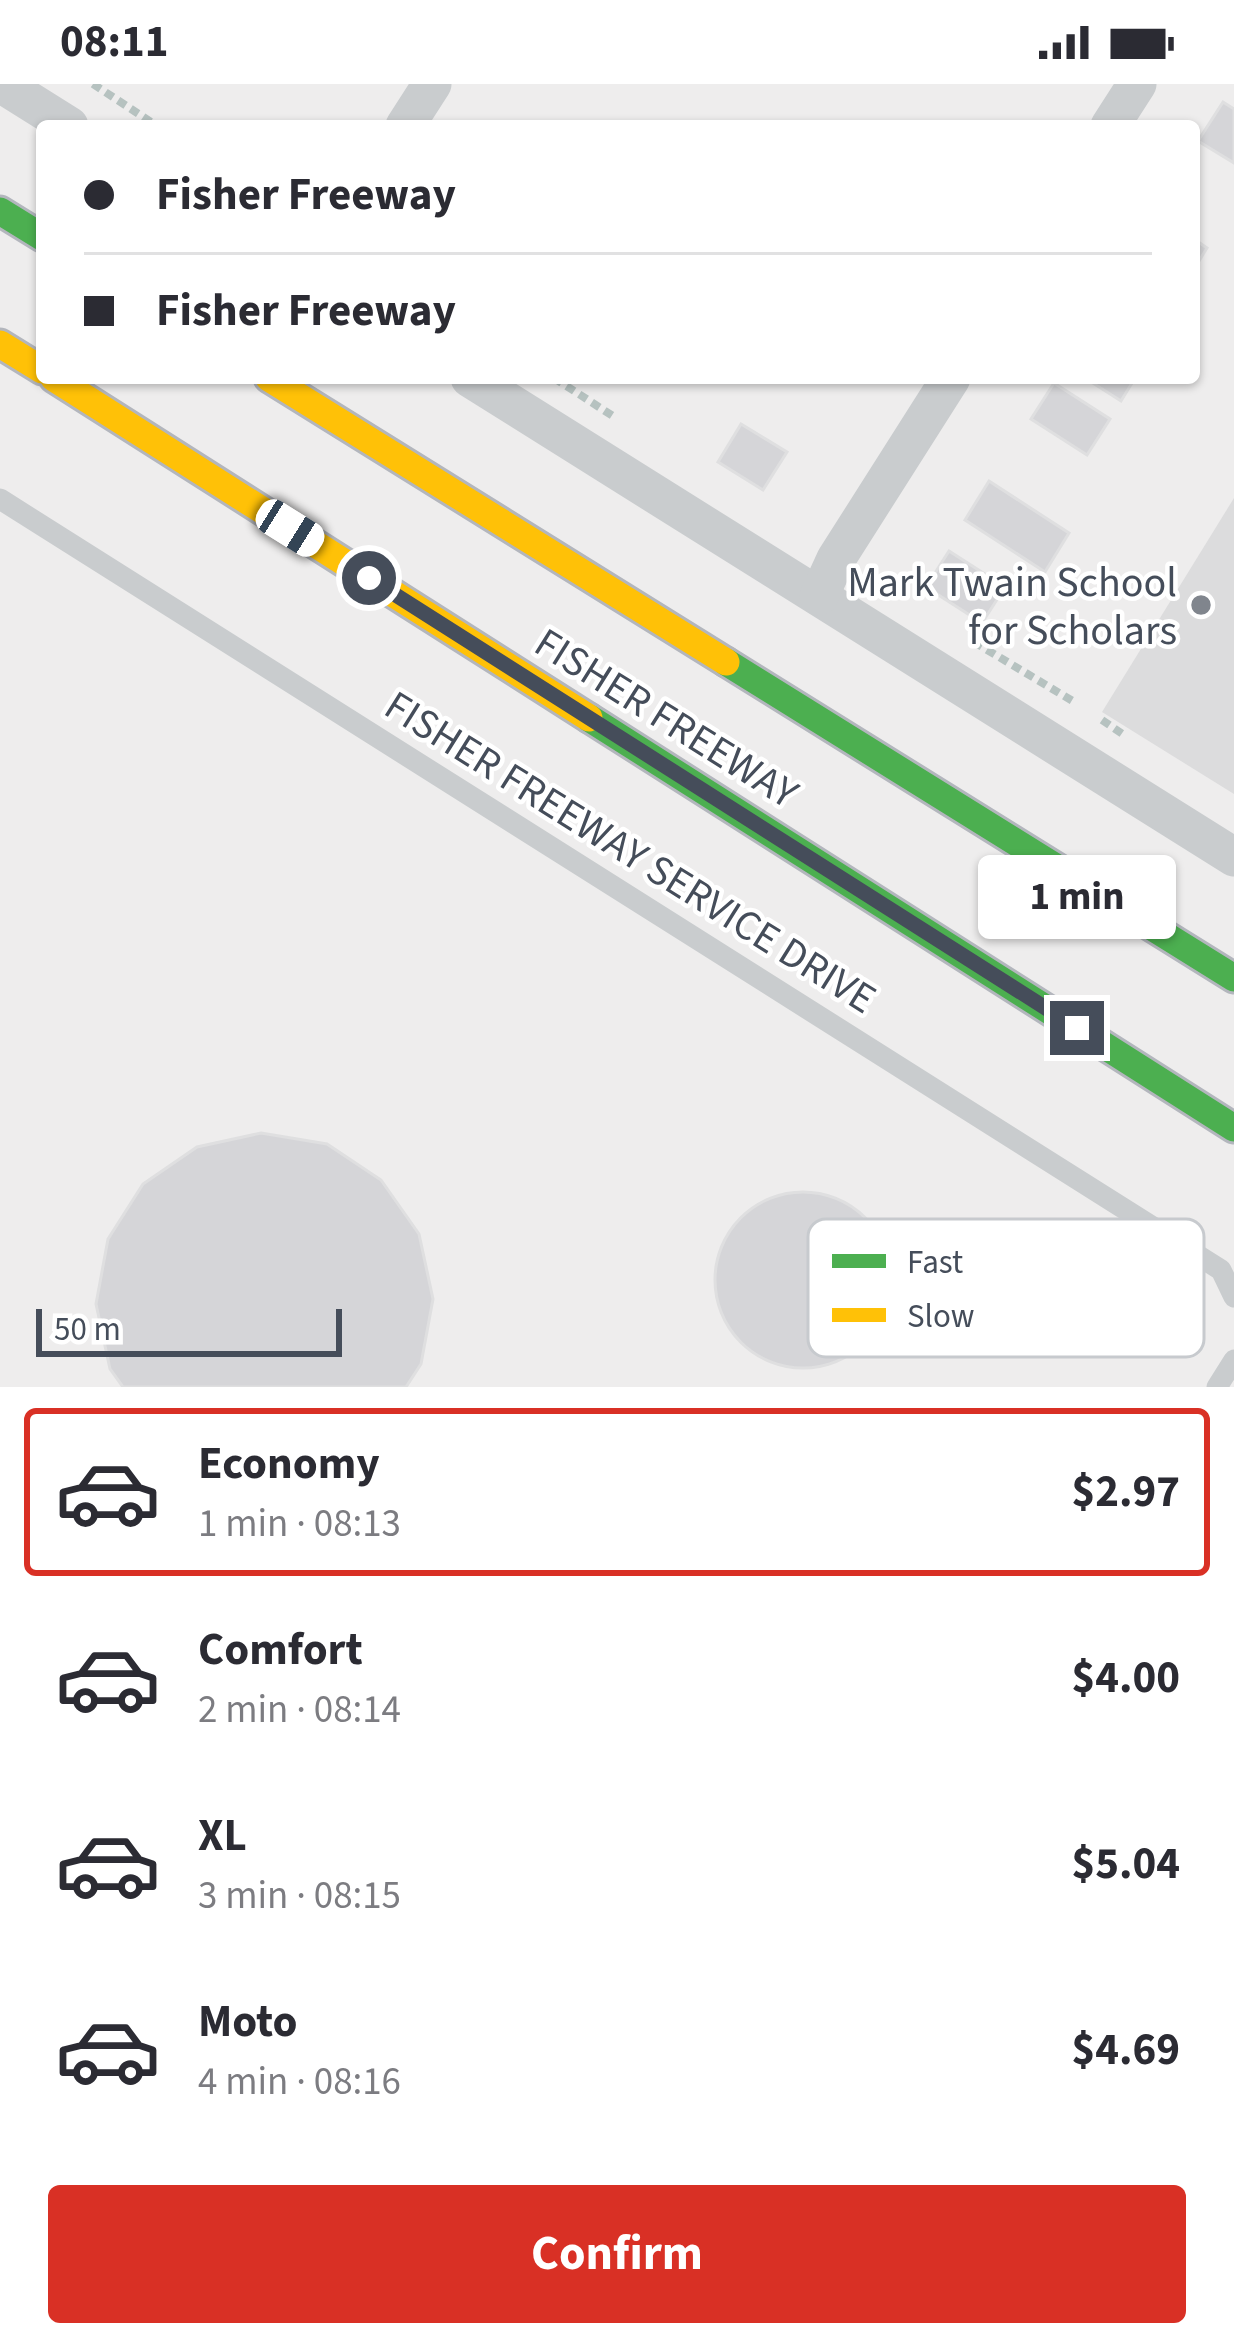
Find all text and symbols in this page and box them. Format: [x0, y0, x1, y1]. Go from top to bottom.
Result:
text: 08:11 [60, 10, 169, 74]
text: Fisher Freeway [156, 163, 456, 227]
text: Fisher Freeway [156, 279, 456, 343]
car [250, 494, 330, 562]
route start [342, 551, 396, 605]
place label: Mark Twain School for Scholars [847, 553, 1177, 661]
marker: Mark Twain School for Scholars [1188, 592, 1214, 618]
street label: FISHER FREEWAY [523, 614, 810, 824]
street label: FISHER FREEWAY SERVICE DRIVE [373, 676, 887, 1029]
callout: 1 min [978, 854, 1176, 938]
text: 1 min [1030, 869, 1124, 925]
route end [1050, 1001, 1104, 1055]
legend [808, 1219, 1204, 1357]
text: Fast [907, 1239, 963, 1286]
text: Slow [907, 1293, 975, 1340]
scale bar [36, 1303, 342, 1356]
text: 50 m [54, 1306, 121, 1353]
text: Economy [198, 1432, 380, 1496]
icon: car [54, 1438, 162, 1546]
text: $2.97 [1071, 1460, 1180, 1524]
text: 1 min · 08:13 [198, 1496, 401, 1552]
text: Comfort [198, 1618, 363, 1682]
icon: car [54, 1624, 162, 1732]
text: $4.00 [1071, 1646, 1180, 1710]
text: 2 min · 08:14 [198, 1682, 401, 1738]
text: XL [198, 1804, 247, 1868]
icon: car [54, 1810, 162, 1918]
text: $5.04 [1071, 1832, 1180, 1896]
text: 3 min · 08:15 [198, 1868, 401, 1924]
text: Moto [198, 1990, 297, 2054]
icon: car [54, 1996, 162, 2104]
text: $4.69 [1071, 2018, 1180, 2082]
text: 4 min · 08:16 [198, 2054, 401, 2110]
button: Confirm [48, 2185, 1186, 2323]

